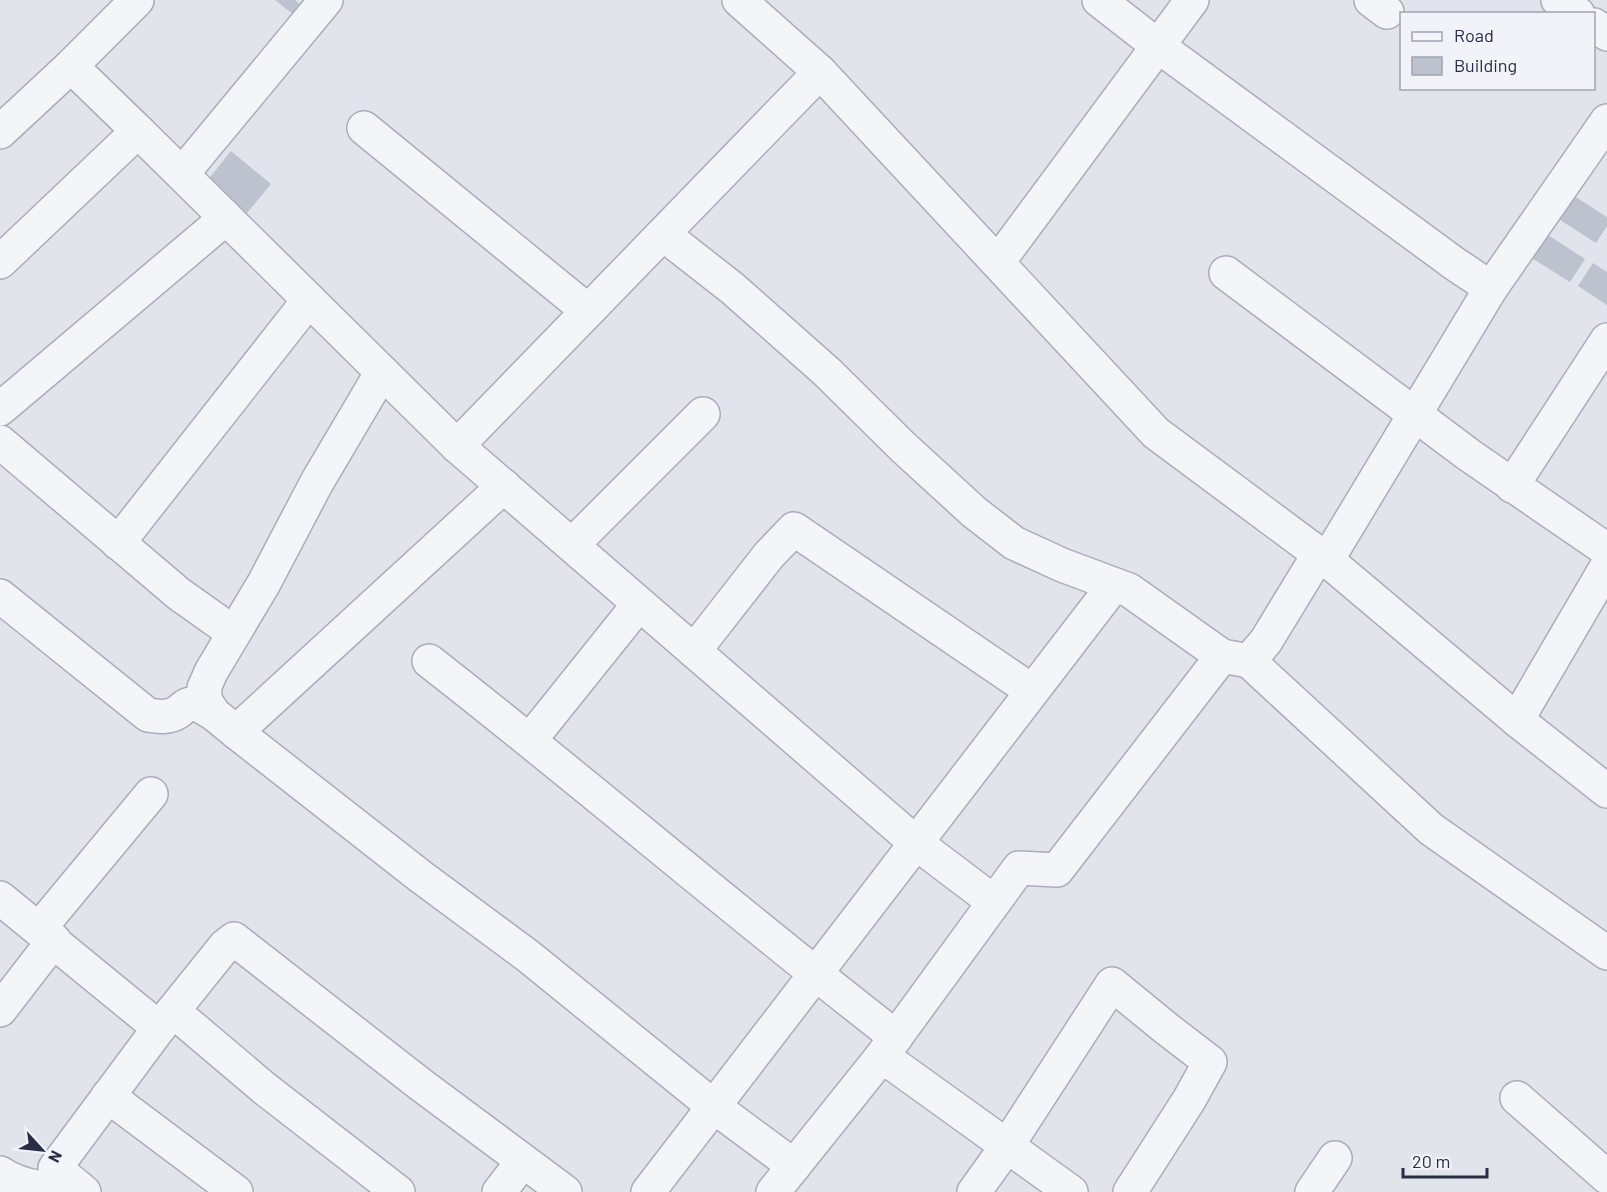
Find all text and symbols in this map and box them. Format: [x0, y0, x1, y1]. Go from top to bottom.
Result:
legend [1400, 12, 1595, 90]
text: Road [1454, 24, 1494, 46]
text: Building [1454, 54, 1517, 76]
north arrow [12, 1120, 72, 1180]
scale bar [1403, 1141, 1487, 1179]
text: N [45, 1148, 67, 1166]
text: 20 m [1412, 1150, 1450, 1172]

